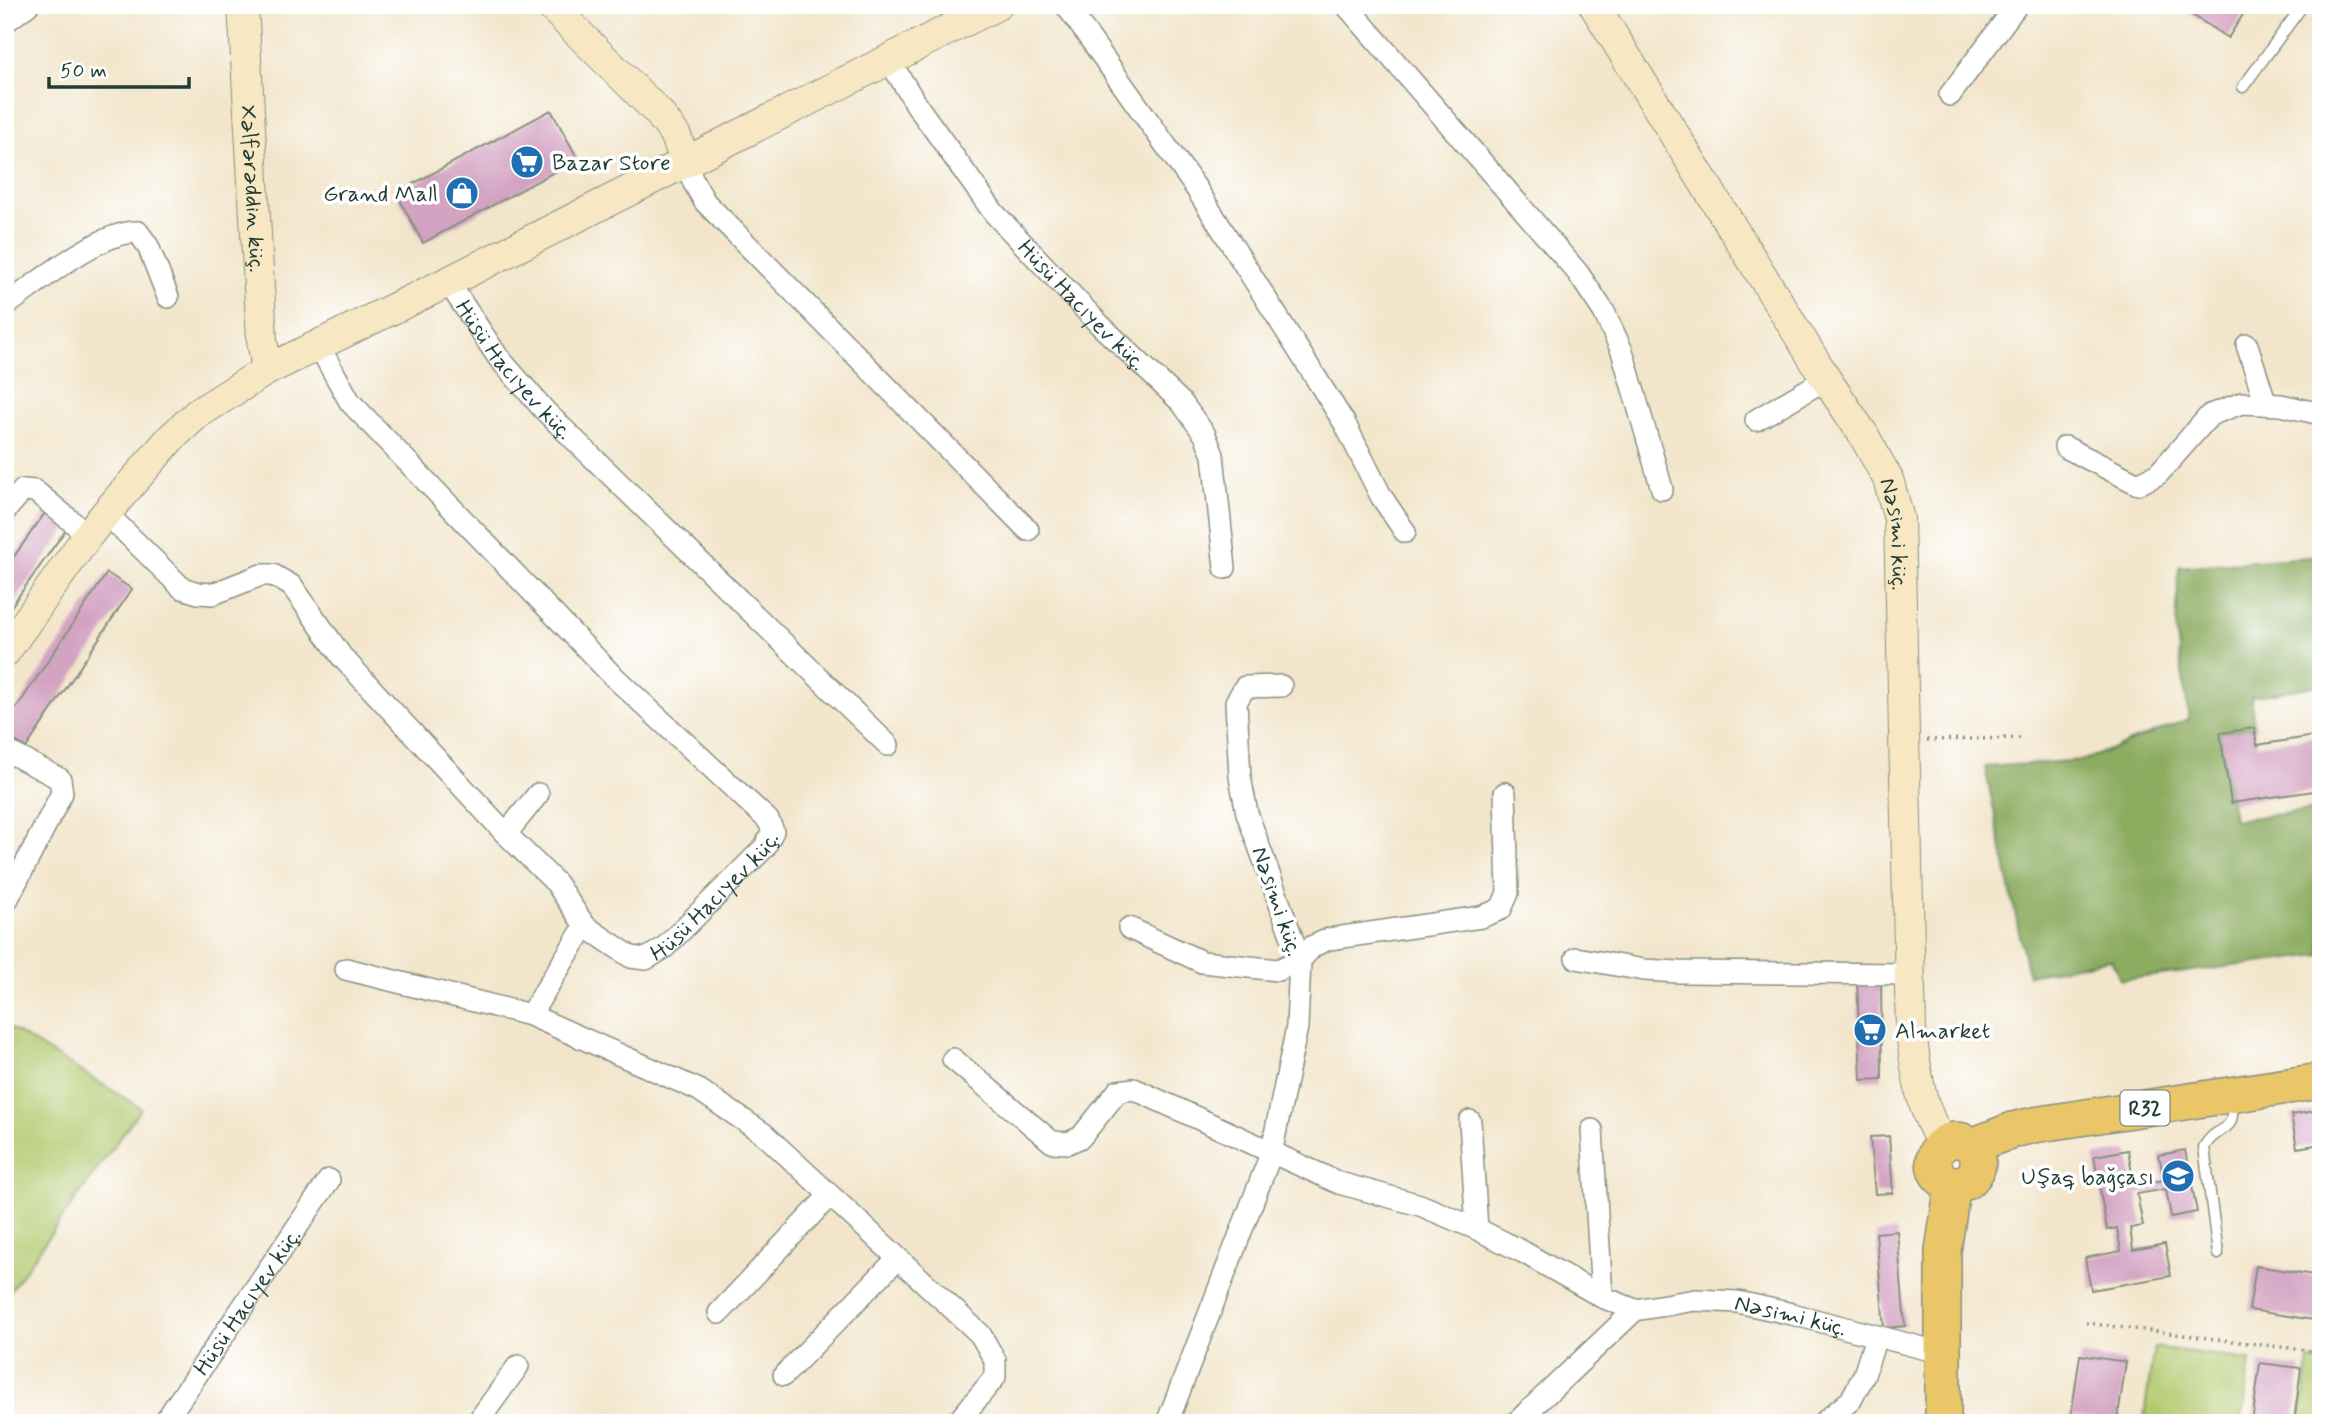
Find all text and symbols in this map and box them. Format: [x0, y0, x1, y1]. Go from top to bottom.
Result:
scale bar [49, 46, 189, 90]
text: 50 m [60, 57, 107, 85]
street label: Xəlfərəddin küç. [232, 104, 271, 273]
supermarket icon: Bazar Store [508, 143, 546, 181]
place label: Bazar Store [552, 149, 671, 179]
shop icon: Grand Mall [443, 174, 481, 212]
place label: Grand Mall [323, 180, 438, 210]
street label: Hüsü Hacıyev küç. [1010, 234, 1152, 378]
street label: Hüsü Hacıyev küç. [447, 295, 579, 447]
street label: Nəsimi küç. [1871, 475, 1914, 591]
street label: Hüsü Hacıyev küç. [645, 828, 787, 970]
street label: Nəsimi küç. [1243, 843, 1309, 960]
supermarket icon: Almarket [1851, 1011, 1889, 1049]
place label: Almarket [1895, 1017, 1990, 1047]
road number: R32 [2120, 1090, 2170, 1126]
school or university icon: Uşaq bağçası [2159, 1157, 2197, 1195]
place label: Uşaq bağçası [2021, 1163, 2154, 1193]
street label: Hüsü Hacıyev küç. [188, 1223, 309, 1382]
street label: Nəsimi küç. [1732, 1289, 1849, 1345]

